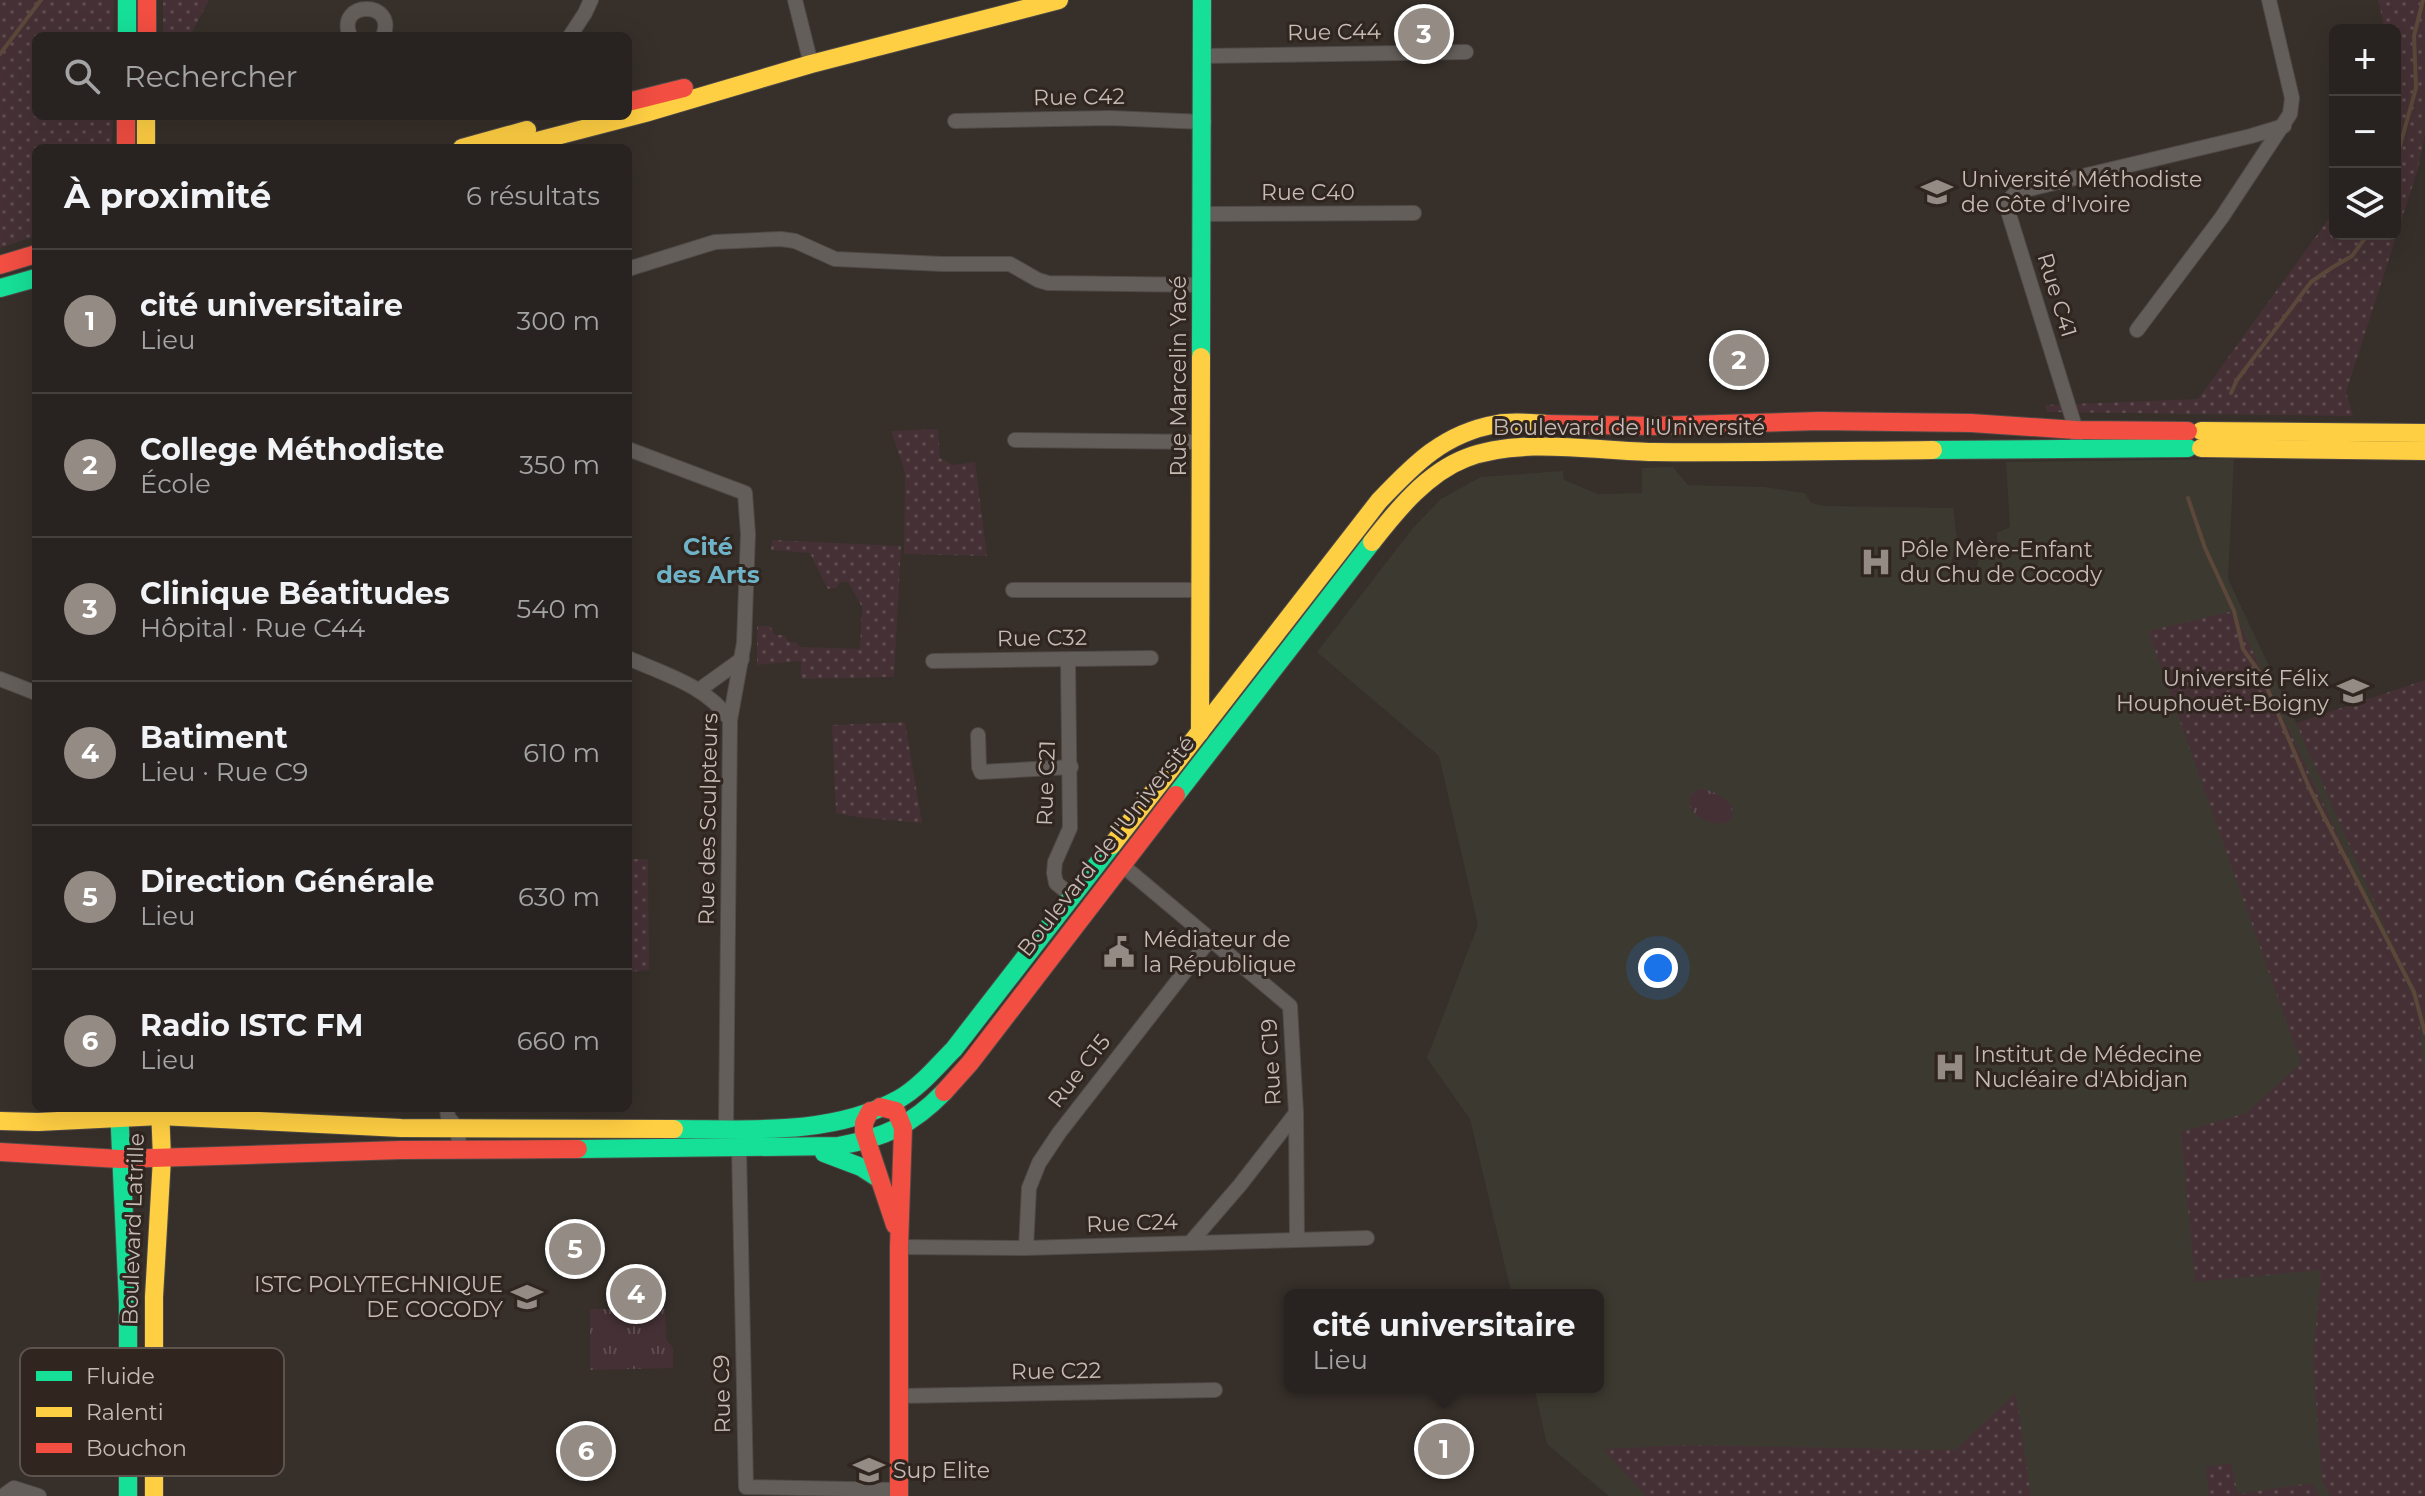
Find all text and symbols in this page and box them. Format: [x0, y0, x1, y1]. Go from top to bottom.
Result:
pin: 3 [1398, 4, 1450, 64]
street label: Rue C44 [1287, 18, 1382, 46]
map controls [2329, 24, 2401, 240]
button: + [2329, 24, 2401, 96]
search box [32, 32, 632, 120]
icon: search [60, 54, 104, 98]
text: Rechercher [124, 58, 298, 95]
street label: Rue C42 [1033, 83, 1125, 111]
button: − [2329, 96, 2401, 168]
place label: Université Méthodiste de Côte d'Ivoire [1961, 166, 2202, 218]
button: layers [2329, 168, 2401, 240]
text: À proximité [64, 175, 271, 217]
school or university icon: Université Méthodiste de Côte d'Ivoire [1920, 175, 1954, 209]
street label: Rue C40 [1261, 179, 1355, 206]
text: 6 résultats [466, 180, 600, 212]
street label: Rue C41 [2031, 250, 2083, 340]
street label: Rue Marcelin Yacé [1165, 275, 1192, 477]
text: cité universitaire [140, 287, 403, 324]
text: 1 [85, 305, 95, 337]
text: 300 m [517, 305, 600, 337]
text: Lieu [140, 324, 195, 356]
pin: 2 [1713, 330, 1765, 390]
street label: Boulevard de l'Université [1493, 414, 1765, 441]
text: College Méthodiste [140, 431, 445, 468]
text: 2 [82, 449, 98, 481]
text: 350 m [519, 449, 600, 481]
text: École [140, 468, 211, 500]
district label: Cité des Arts [656, 532, 760, 589]
place label: Pôle Mère-Enfant du Chu de Cocody [1900, 536, 2102, 588]
hospital icon: Pôle Mère-Enfant du Chu de Cocody [1859, 545, 1893, 579]
text: Clinique Béatitudes [140, 575, 450, 612]
text: 3 [82, 593, 98, 625]
text: 540 m [516, 593, 600, 625]
text: Hôpital · Rue C44 [140, 612, 365, 644]
street label: Rue C32 [997, 624, 1087, 652]
place label: Université Félix Houphouët-Boigny [2116, 665, 2329, 717]
school or university icon: Université Félix Houphouët-Boigny [2336, 674, 2370, 708]
street label: Rue des Sculpteurs [693, 712, 723, 925]
text: Batiment [140, 719, 288, 756]
street label: Boulevard de l'Université [1012, 730, 1200, 962]
text: 4 [81, 737, 99, 769]
text: 610 m [523, 737, 600, 769]
street label: Rue C21 [1031, 740, 1061, 826]
text: Lieu · Rue C9 [140, 756, 308, 788]
text: Direction Générale [140, 863, 434, 900]
text: 5 [82, 881, 98, 913]
text: 630 m [518, 881, 600, 913]
text: Lieu [140, 900, 195, 932]
place label: Médiateur de la République [1143, 926, 1296, 978]
public building icon: Médiateur de la République [1102, 935, 1136, 969]
your location [1638, 948, 1678, 988]
text: Radio ISTC FM [140, 1007, 363, 1044]
street label: Rue C19 [1255, 1018, 1287, 1106]
text: 6 [82, 1025, 98, 1057]
text: 660 m [517, 1025, 600, 1057]
street label: Rue C15 [1042, 1029, 1116, 1113]
place label: Institut de Médecine Nucléaire d'Abidjan [1974, 1041, 2202, 1093]
text: Lieu [140, 1044, 195, 1076]
hospital icon: Institut de Médecine Nucléaire d'Abidjan [1933, 1050, 1967, 1084]
street label: Boulevard Latrille [116, 1132, 150, 1326]
street label: Rue C24 [1086, 1208, 1179, 1238]
pin: 5 [549, 1219, 601, 1279]
pin: 4 [610, 1264, 662, 1324]
place label: ISTC POLYTECHNIQUE DE COCODY [254, 1271, 503, 1323]
school or university icon: ISTC POLYTECHNIQUE DE COCODY [510, 1280, 544, 1314]
popup [1284, 1289, 1604, 1393]
text: cité universitaire [1313, 1307, 1575, 1344]
text: Lieu [1313, 1344, 1368, 1376]
legend [20, 1348, 284, 1476]
street label: Rue C9 [708, 1355, 736, 1433]
street label: Rue C22 [1011, 1357, 1101, 1385]
text: Fluide [86, 1363, 155, 1390]
text: Ralenti [86, 1399, 164, 1426]
pin: 1 [1418, 1419, 1470, 1479]
pin: 6 [560, 1421, 612, 1481]
text: Bouchon [86, 1435, 187, 1462]
school or university icon: Sup Elite [852, 1453, 886, 1487]
place label: Sup Elite [893, 1457, 990, 1484]

